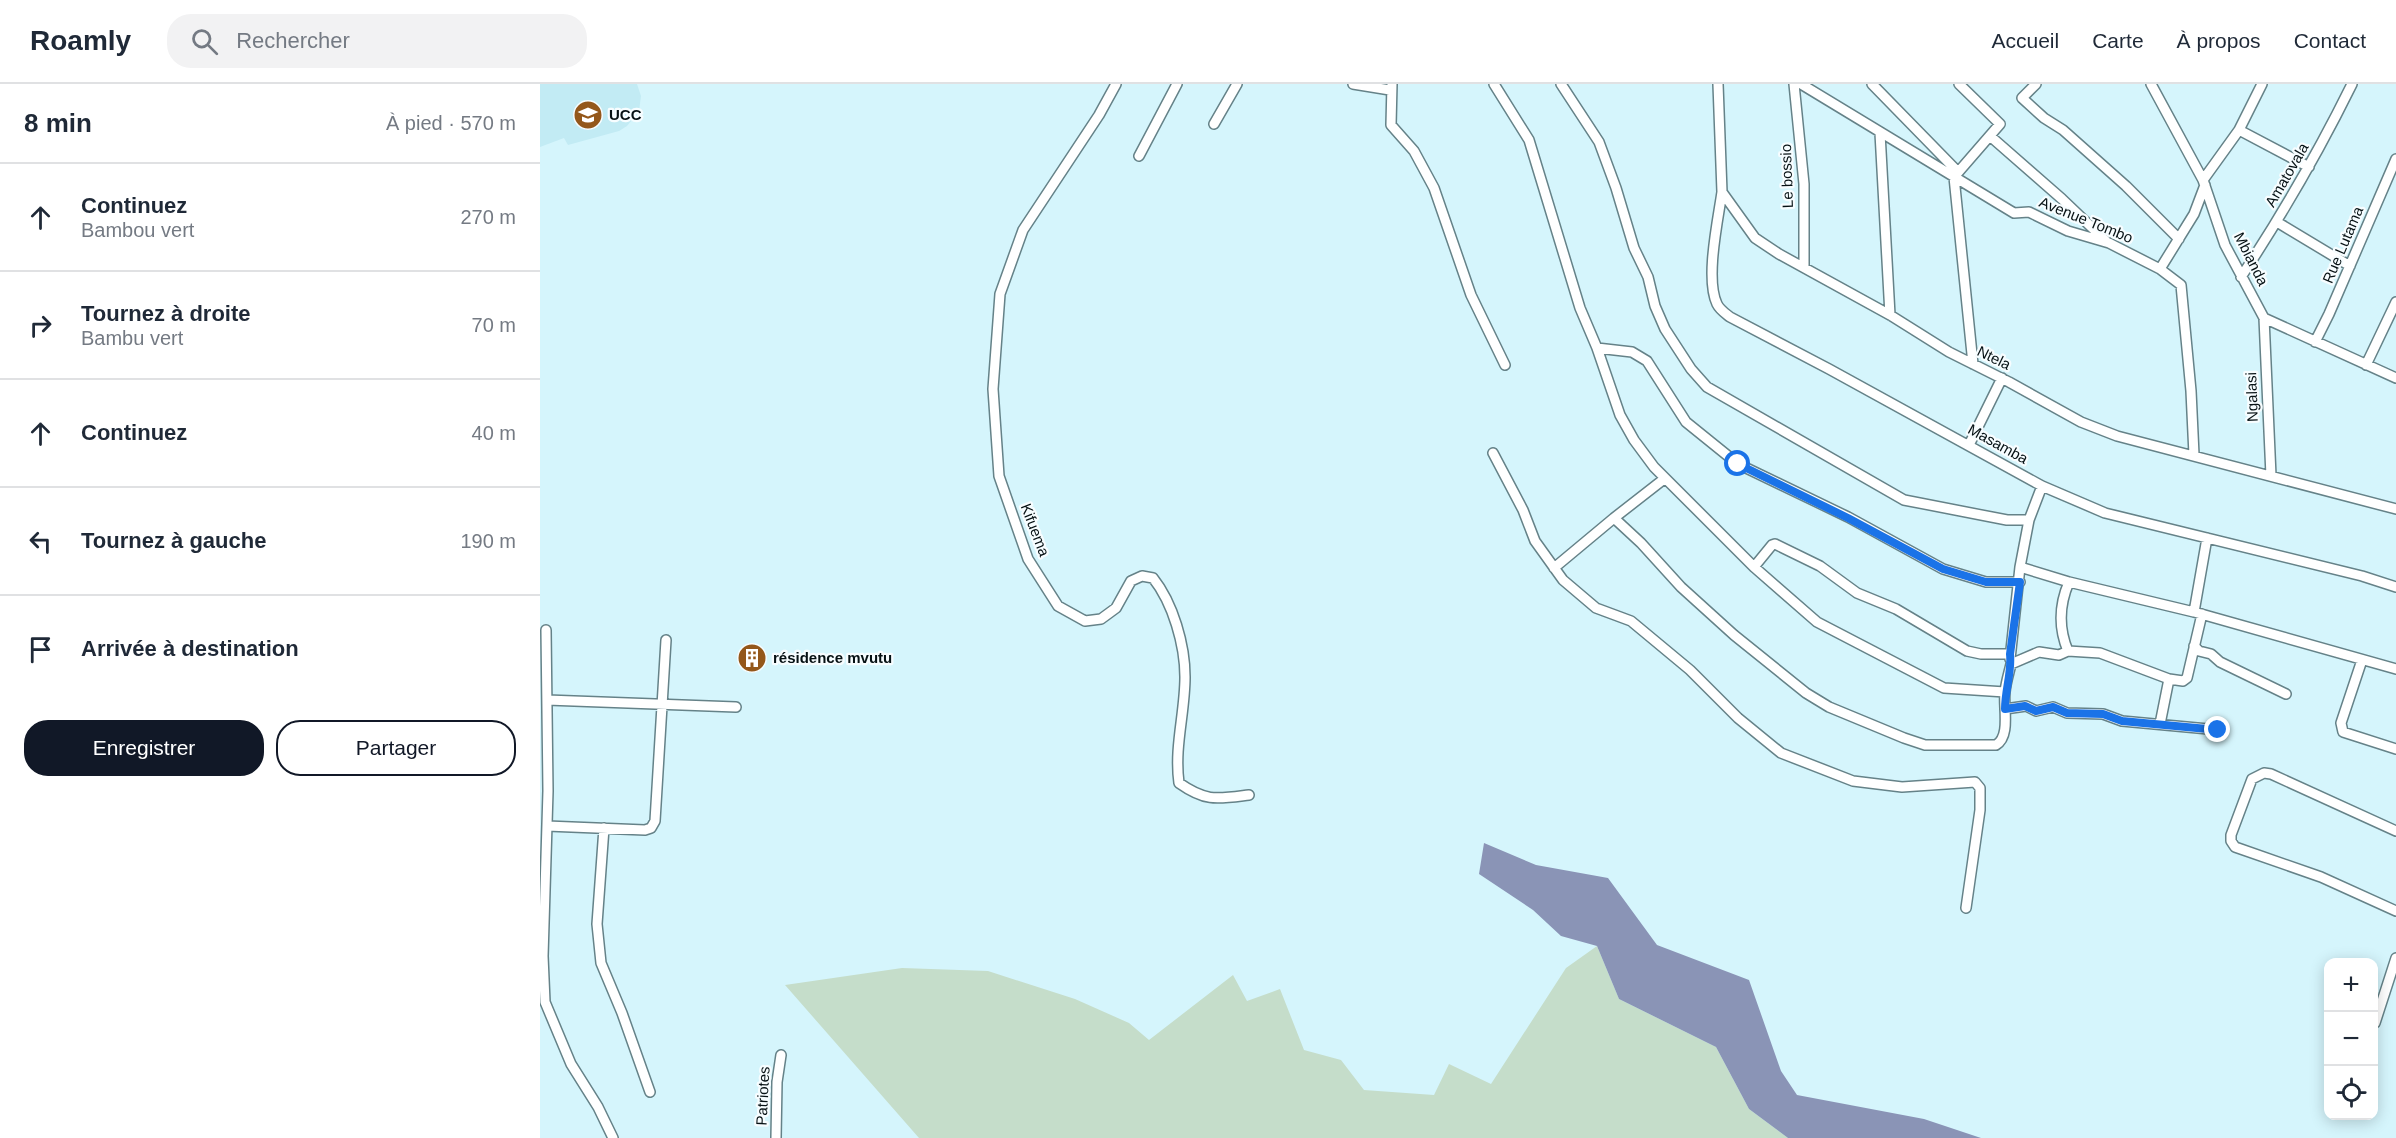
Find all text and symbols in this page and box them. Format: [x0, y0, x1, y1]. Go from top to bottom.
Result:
search box [167, 14, 587, 68]
text: Roamly [30, 25, 131, 56]
icon: search [188, 25, 221, 58]
text: Rechercher [236, 28, 350, 53]
text: Accueil [1992, 29, 2059, 52]
text: Carte [2092, 29, 2144, 52]
text: À propos [2177, 29, 2261, 52]
text: Contact [2294, 29, 2366, 52]
school or university icon: UCC [572, 99, 604, 131]
place label: UCC [609, 106, 642, 123]
text: 8 min [24, 108, 92, 138]
text: À pied · 570 m [386, 112, 516, 134]
street label: Amatovala [2261, 139, 2312, 210]
street label: Le bossio [1777, 144, 1796, 208]
text: Continuez [81, 193, 187, 218]
street label: Avenue Tombo [2037, 193, 2136, 246]
icon: ahead [24, 201, 57, 234]
street label: Rue Lutama [2319, 203, 2367, 286]
text: 270 m [460, 206, 516, 228]
text: Bambou vert [81, 219, 194, 241]
street label: Mbianda [2231, 229, 2272, 289]
text: Tournez à droite [81, 301, 251, 326]
icon: right [24, 309, 57, 342]
text: 70 m [472, 314, 516, 336]
text: Bambu vert [81, 327, 183, 349]
street label: Ntela [1975, 342, 2014, 373]
street label: Ngalasi [2242, 372, 2261, 422]
icon: ahead [24, 417, 57, 450]
text: Continuez [81, 420, 187, 445]
street label: Masamba [1965, 420, 2032, 467]
text: 40 m [472, 422, 516, 444]
route start [1724, 450, 1750, 476]
street label: Kifuema [1018, 501, 1053, 559]
icon: left [24, 525, 57, 558]
text: Tournez à gauche [81, 528, 266, 553]
text: 190 m [460, 530, 516, 552]
icon: arrive [24, 633, 57, 666]
text: Arrivée à destination [81, 636, 299, 661]
building icon: résidence mvutu [736, 642, 768, 674]
place label: résidence mvutu [773, 649, 892, 666]
route end [2204, 716, 2230, 742]
button: Enregistrer [24, 720, 264, 776]
button: Partager [276, 720, 516, 776]
map controls [2324, 958, 2378, 1120]
button: + [2324, 958, 2378, 1012]
button: − [2324, 1012, 2378, 1066]
street label: Patriotes [752, 1066, 773, 1126]
button: locate [2324, 1066, 2378, 1120]

